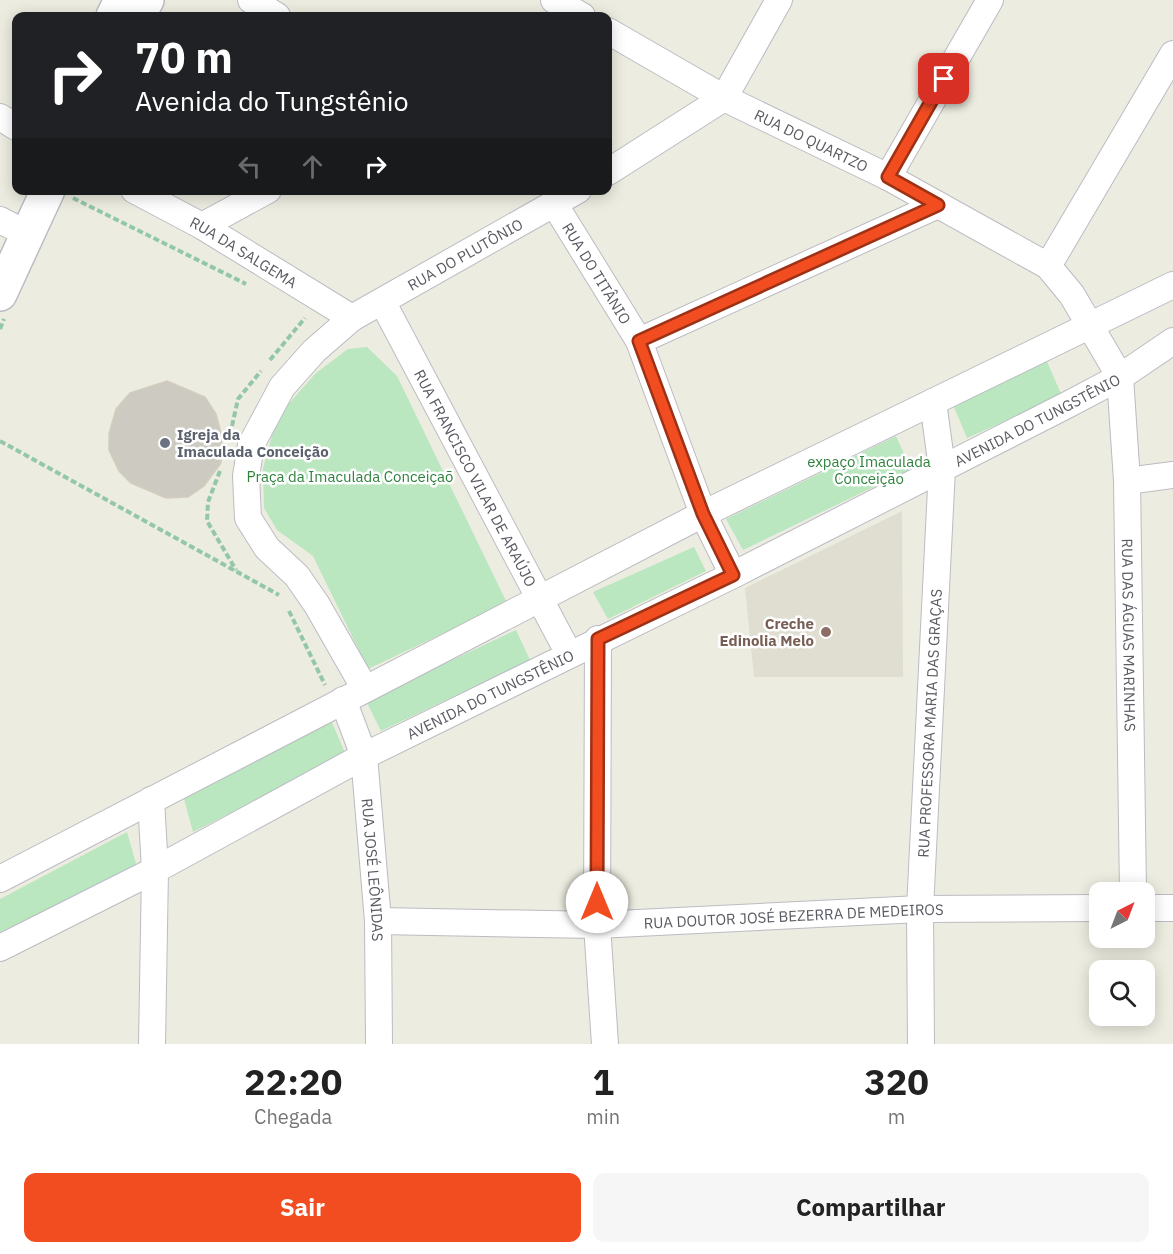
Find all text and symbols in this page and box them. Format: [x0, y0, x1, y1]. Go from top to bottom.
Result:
text: 70 m [135, 30, 233, 85]
icon: right [36, 36, 114, 114]
pin [918, 53, 969, 104]
icon: arrive [927, 62, 960, 95]
text: Avenida do Tungstênio [135, 83, 409, 118]
street label: RUA DO QUARTZO [751, 105, 871, 176]
icon: left [233, 150, 266, 183]
icon: ahead [296, 150, 329, 183]
icon: right [359, 150, 392, 183]
street label: RUA DA SALGEMA [187, 212, 301, 292]
street label: RUA DO PLUTÔNIO [404, 214, 526, 294]
street label: RUA DO TITÂNIO [559, 219, 636, 327]
street label: RUA FRANCISCO VILAR DE ARAÚJO [410, 366, 541, 590]
street label: AVENIDA DO TUNGSTÊNIO [951, 369, 1123, 470]
place label: Igreja da Imaculada Conceição [177, 425, 329, 461]
marker: Igreja da Imaculada Conceição [158, 436, 172, 450]
park label: expaço Imaculada Conceição [807, 452, 931, 488]
park label: Praça da Imaculada Conceiçaõ [247, 467, 453, 486]
street label: RUA DAS ÁGUAS MARINHAS [1118, 538, 1140, 732]
street label: RUA PROFESSORA MARIA DAS GRAÇAS [913, 588, 945, 858]
place label: Creche Edinolia Melo [720, 614, 814, 650]
marker: Creche Edinolia Melo [819, 625, 833, 639]
street label: AVENIDA DO TUNGSTÊNIO [403, 645, 577, 743]
street label: RUA JOSÉ LEÔNIDAS [358, 797, 388, 941]
position arrow [565, 870, 629, 934]
north arrow [1089, 882, 1155, 948]
map controls [1089, 882, 1155, 1026]
street label: RUA DOUTOR JOSÉ BEZERRA DE MEDEIROS [643, 899, 944, 932]
button: search [1089, 960, 1155, 1026]
text: 22:20 [244, 1058, 342, 1105]
text: 1 [592, 1058, 614, 1105]
text: 320 [864, 1058, 929, 1105]
text: Chegada [254, 1103, 332, 1130]
text: min [586, 1103, 620, 1130]
text: m [888, 1103, 905, 1130]
button: Sair [24, 1173, 581, 1242]
button: Compartilhar [593, 1173, 1149, 1242]

